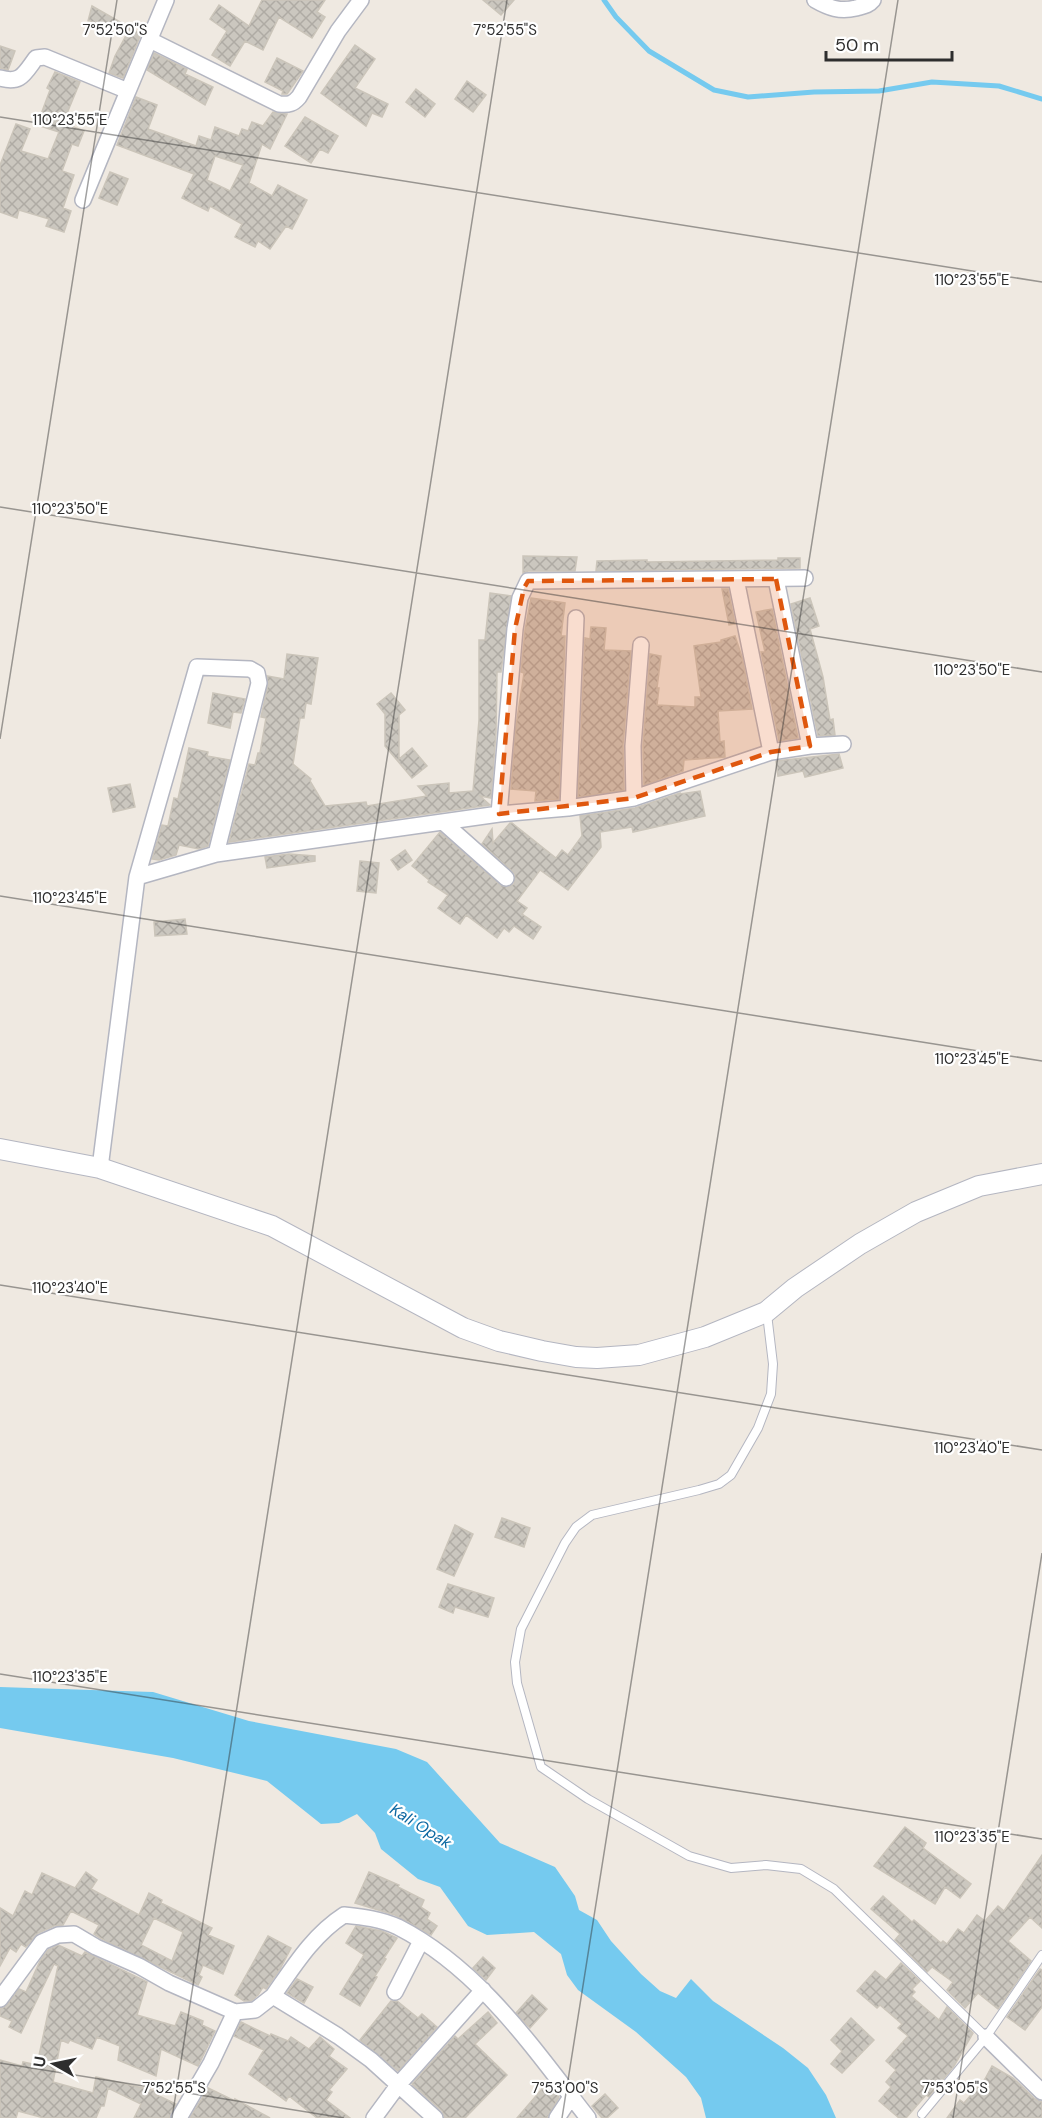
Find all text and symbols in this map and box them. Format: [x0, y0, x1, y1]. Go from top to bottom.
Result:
text: 7°52'50"S [82, 20, 148, 40]
text: 7°52'55"S [473, 20, 537, 40]
scale bar [826, 24, 952, 62]
text: 50 m [835, 33, 879, 57]
text: 110°23'55"E [32, 110, 108, 130]
text: 110°23'55"E [934, 270, 1010, 290]
text: 110°23'50"E [32, 499, 108, 519]
text: 110°23'50"E [934, 660, 1010, 680]
text: 110°23'45"E [33, 888, 107, 908]
text: 110°23'45"E [935, 1049, 1009, 1069]
text: 110°23'40"E [32, 1278, 108, 1298]
text: 110°23'40"E [934, 1438, 1010, 1458]
text: 110°23'35"E [32, 1667, 108, 1687]
water label: Kali Opak [386, 1799, 457, 1854]
text: 110°23'35"E [934, 1827, 1010, 1847]
north arrow [24, 2034, 84, 2094]
text: U [28, 2055, 51, 2069]
text: 7°52'55"S [142, 2078, 206, 2098]
text: 7°53'00"S [531, 2078, 599, 2098]
text: 7°53'05"S [922, 2078, 988, 2098]

